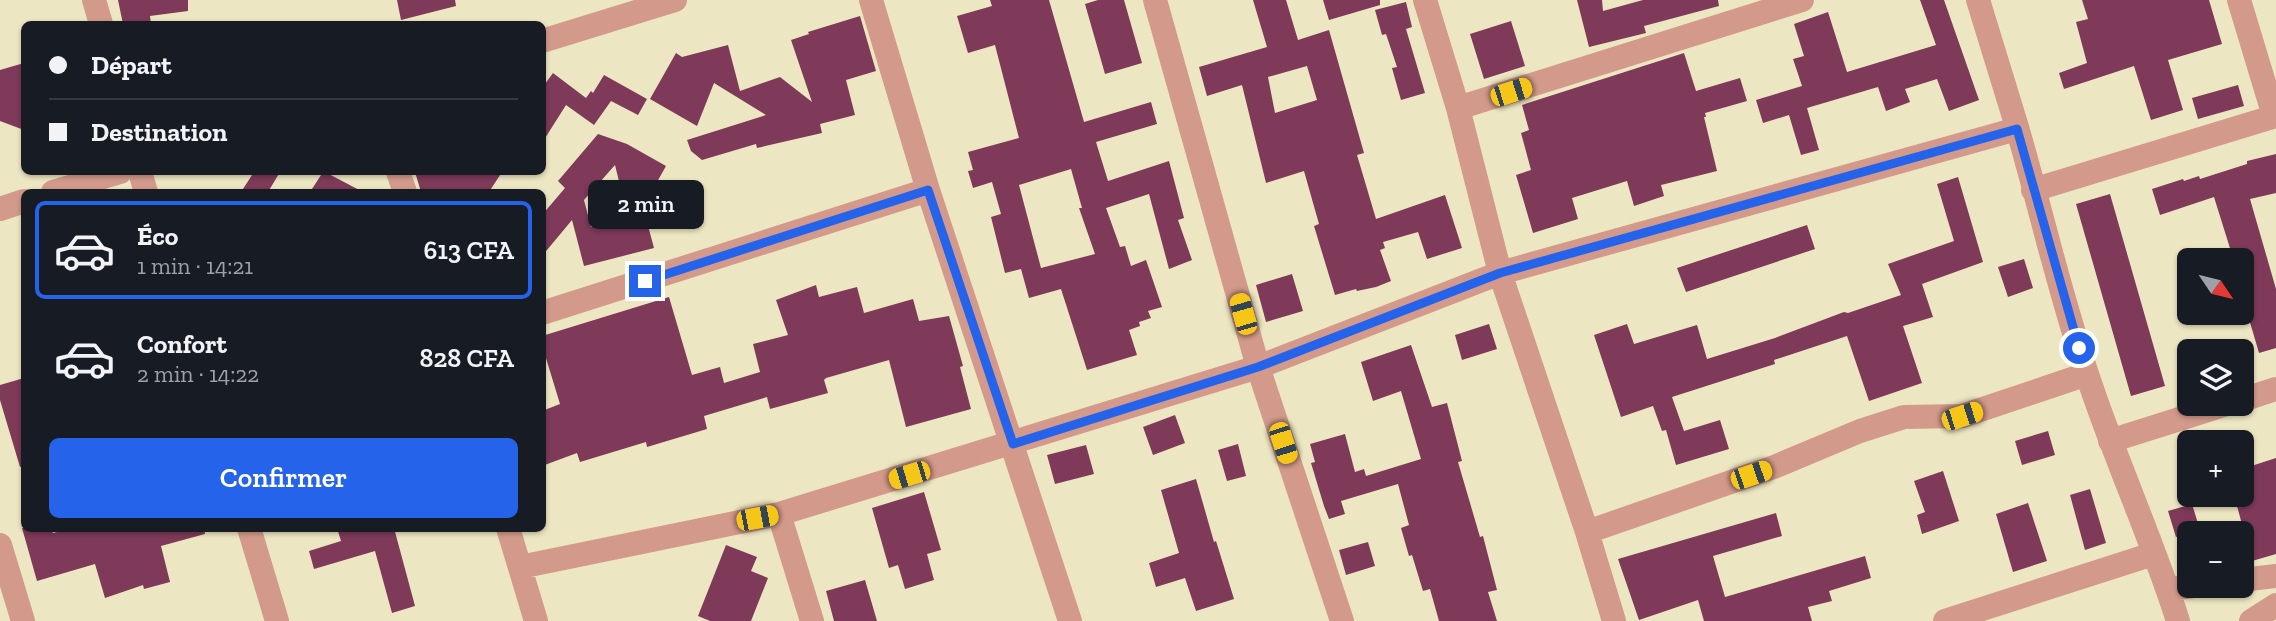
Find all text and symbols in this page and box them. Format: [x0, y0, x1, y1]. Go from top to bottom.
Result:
text: Départ [91, 49, 172, 81]
car [1488, 76, 1535, 108]
text: Destination [91, 116, 227, 148]
callout: 2 min [587, 180, 703, 229]
text: 2 min [617, 190, 675, 218]
icon: car [53, 219, 116, 282]
text: Éco [137, 220, 178, 252]
text: 613 CFA [424, 234, 514, 266]
north arrow [2177, 248, 2254, 326]
map controls [2177, 248, 2254, 598]
text: 1 min · 14:21 [137, 252, 253, 280]
route end [629, 265, 661, 297]
car [1228, 291, 1259, 337]
icon: car [53, 327, 116, 390]
text: Confort [137, 328, 227, 360]
route start [2063, 332, 2095, 364]
button: layers [2177, 339, 2254, 416]
text: 828 CFA [419, 342, 514, 374]
text: 2 min · 14:22 [137, 360, 259, 388]
car [1939, 400, 1986, 432]
car [1267, 420, 1300, 466]
button: + [2177, 430, 2254, 507]
button: Confirmer [49, 438, 518, 518]
car [1728, 458, 1775, 492]
car [886, 459, 933, 491]
car [735, 504, 780, 532]
button: − [2177, 521, 2254, 598]

